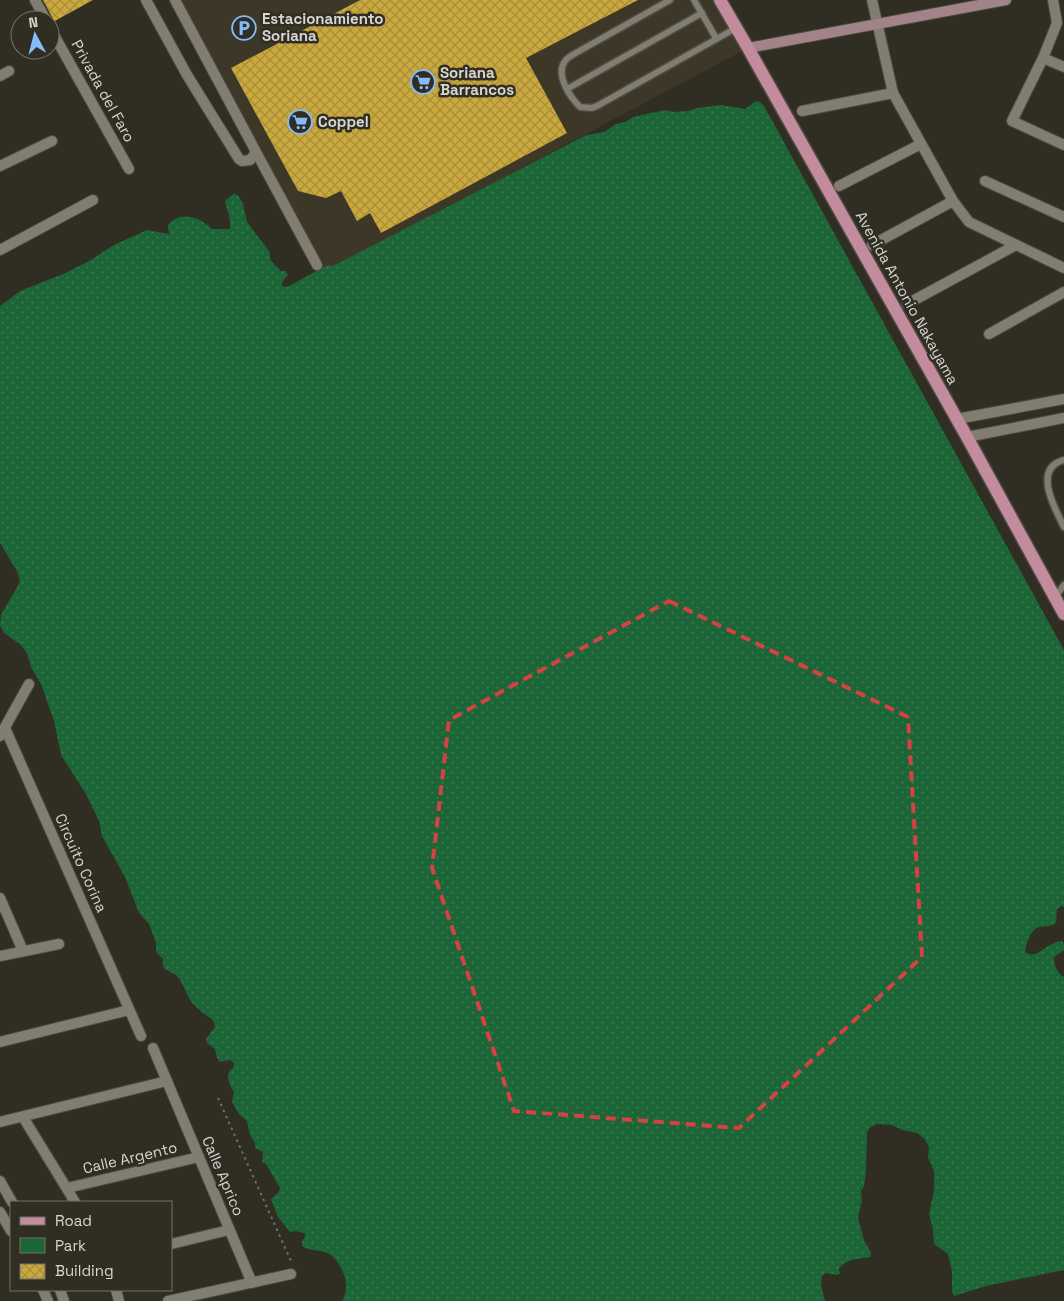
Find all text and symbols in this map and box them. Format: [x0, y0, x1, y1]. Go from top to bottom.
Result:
place label: Estacionamiento Soriana [262, 9, 384, 45]
north arrow [10, 10, 60, 60]
text: N [28, 13, 39, 32]
parking icon: Estacionamiento Soriana [231, 15, 257, 41]
street label: Privada del Faro [67, 36, 139, 145]
place label: Soriana Barrancos [440, 63, 514, 99]
supermarket icon: Soriana Barrancos [410, 69, 436, 95]
supermarket icon: Coppel [287, 109, 313, 135]
place label: Coppel [318, 112, 369, 131]
street label: Avenida Antonio Nakayama [852, 208, 963, 388]
street label: Circuito Corina [51, 810, 112, 916]
street label: Calle Aprico [198, 1133, 249, 1219]
street label: Calle Argento [81, 1137, 179, 1178]
legend [10, 1201, 172, 1291]
text: Road [55, 1211, 92, 1230]
text: Park [55, 1236, 86, 1255]
text: Building [55, 1261, 114, 1280]

